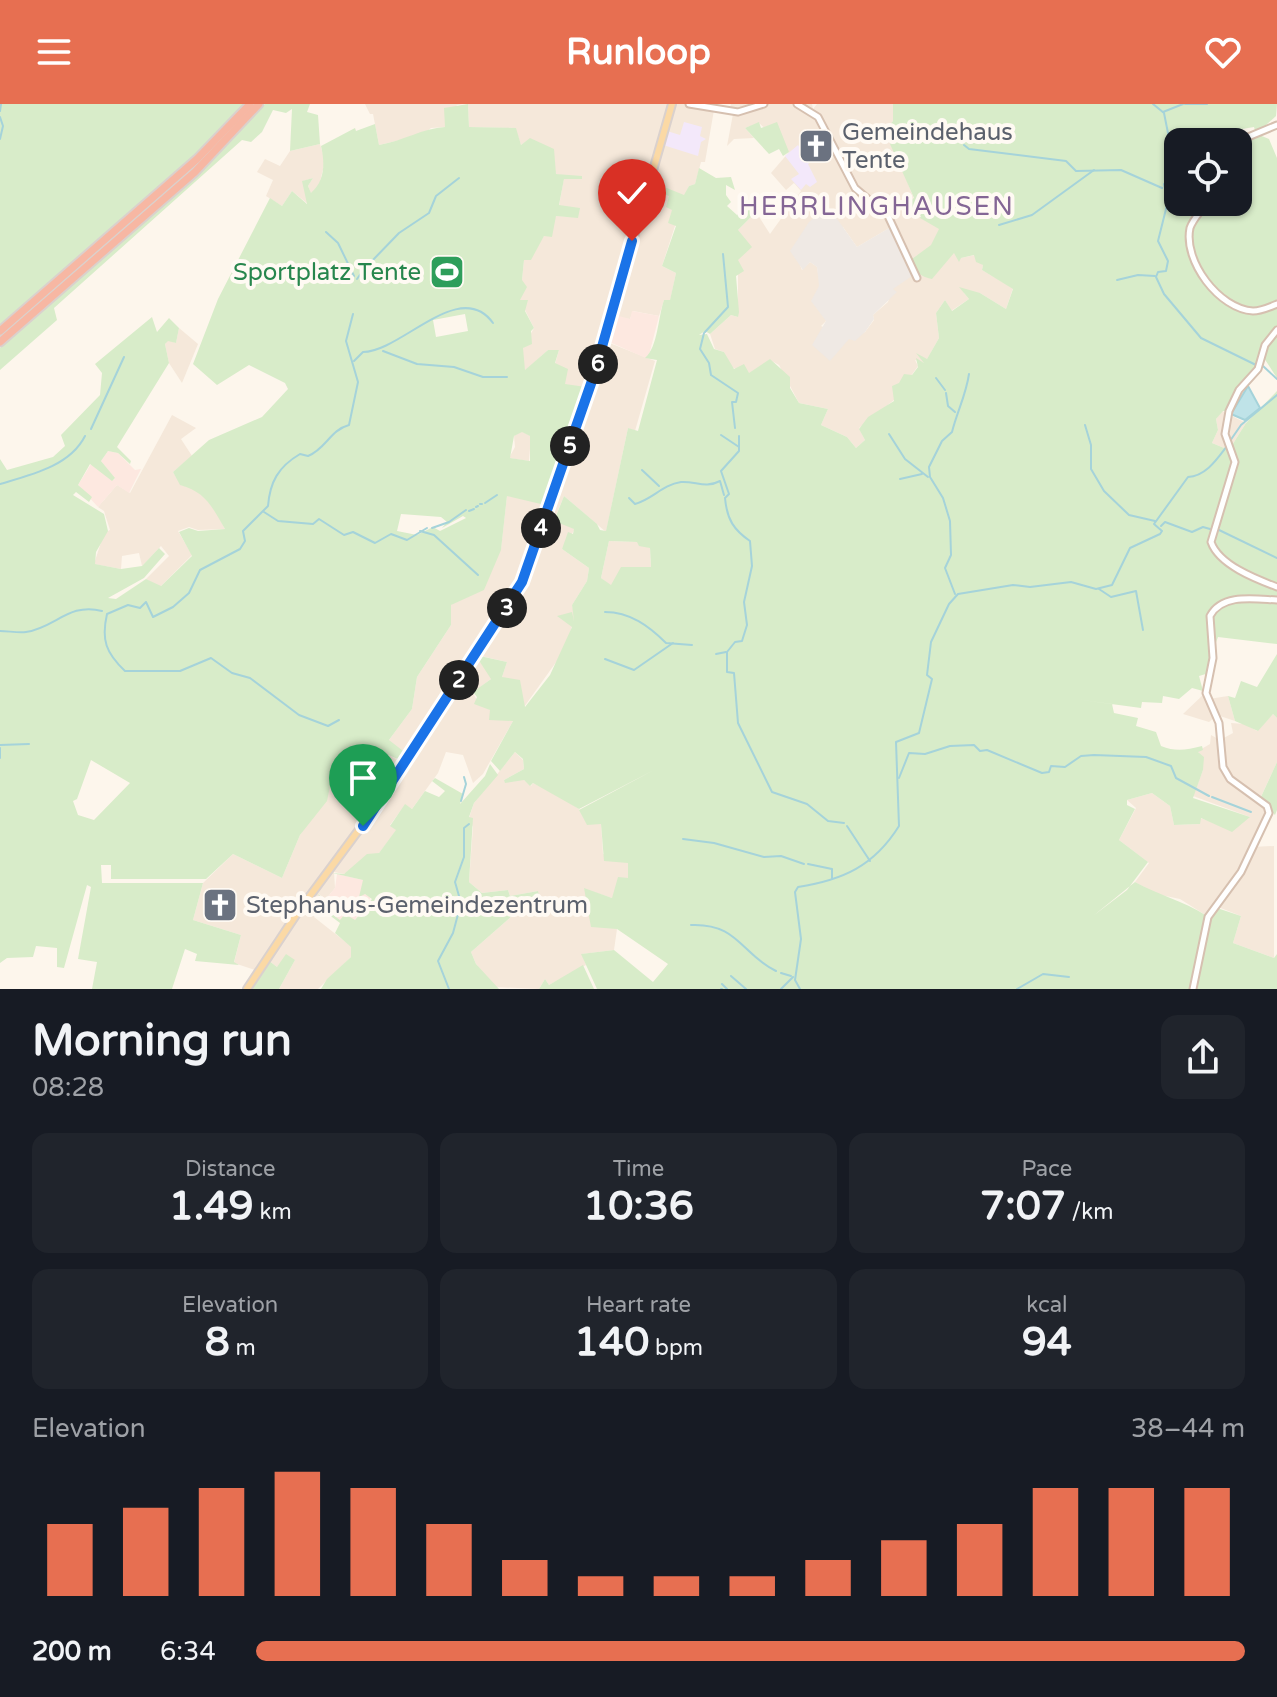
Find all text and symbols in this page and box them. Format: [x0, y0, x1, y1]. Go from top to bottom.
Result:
icon: menu [32, 30, 76, 74]
icon: heart [1201, 30, 1245, 74]
text: Runloop [566, 31, 711, 74]
place label: Gemeindehaus Tente [842, 118, 1013, 175]
church icon: Gemeindehaus Tente [797, 127, 835, 165]
map controls [1164, 128, 1252, 216]
button: locate [1164, 128, 1252, 216]
pin [598, 159, 666, 241]
icon: check [610, 171, 654, 215]
district label: HERRLINGHAUSEN [739, 191, 1015, 222]
sports icon: Sportplatz Tente [428, 253, 466, 291]
place label: Sportplatz Tente [233, 258, 421, 287]
pin: 6 [578, 344, 618, 384]
text: 6 [591, 351, 605, 377]
pin: 5 [550, 426, 590, 466]
text: 5 [563, 433, 577, 459]
pin: 4 [521, 508, 561, 548]
text: 4 [534, 515, 548, 541]
pin: 3 [487, 588, 527, 628]
text: 3 [500, 595, 514, 621]
pin: 2 [439, 660, 479, 700]
text: 2 [452, 667, 466, 693]
pin [329, 744, 397, 826]
icon: arrive [341, 756, 385, 800]
church icon: Stephanus-Gemeindezentrum [201, 886, 239, 924]
place label: Stephanus-Gemeindezentrum [246, 891, 588, 920]
text: Morning run [32, 1015, 292, 1068]
button: share [1161, 1015, 1245, 1099]
text: 08:28 [32, 1072, 104, 1103]
text: Distance [185, 1156, 275, 1182]
text: Time [613, 1156, 664, 1182]
text: Pace [1021, 1156, 1072, 1182]
text: 1.49 [169, 1182, 254, 1230]
text: 10:36 [583, 1182, 694, 1230]
text: 7:07 [980, 1182, 1066, 1230]
text: km [254, 1199, 292, 1225]
text: /km [1066, 1199, 1114, 1225]
text: Elevation [182, 1292, 278, 1318]
text: Heart rate [586, 1292, 691, 1318]
text: kcal [1026, 1292, 1068, 1318]
text: 8 [205, 1318, 230, 1366]
text: 140 [574, 1318, 649, 1366]
text: 94 [1022, 1318, 1072, 1366]
text: m [230, 1335, 256, 1361]
text: bpm [649, 1335, 703, 1361]
text: Elevation [32, 1413, 146, 1444]
text: 38–44 m [1131, 1413, 1245, 1444]
text: 200 m [32, 1636, 112, 1667]
text: 6:34 [160, 1636, 216, 1667]

